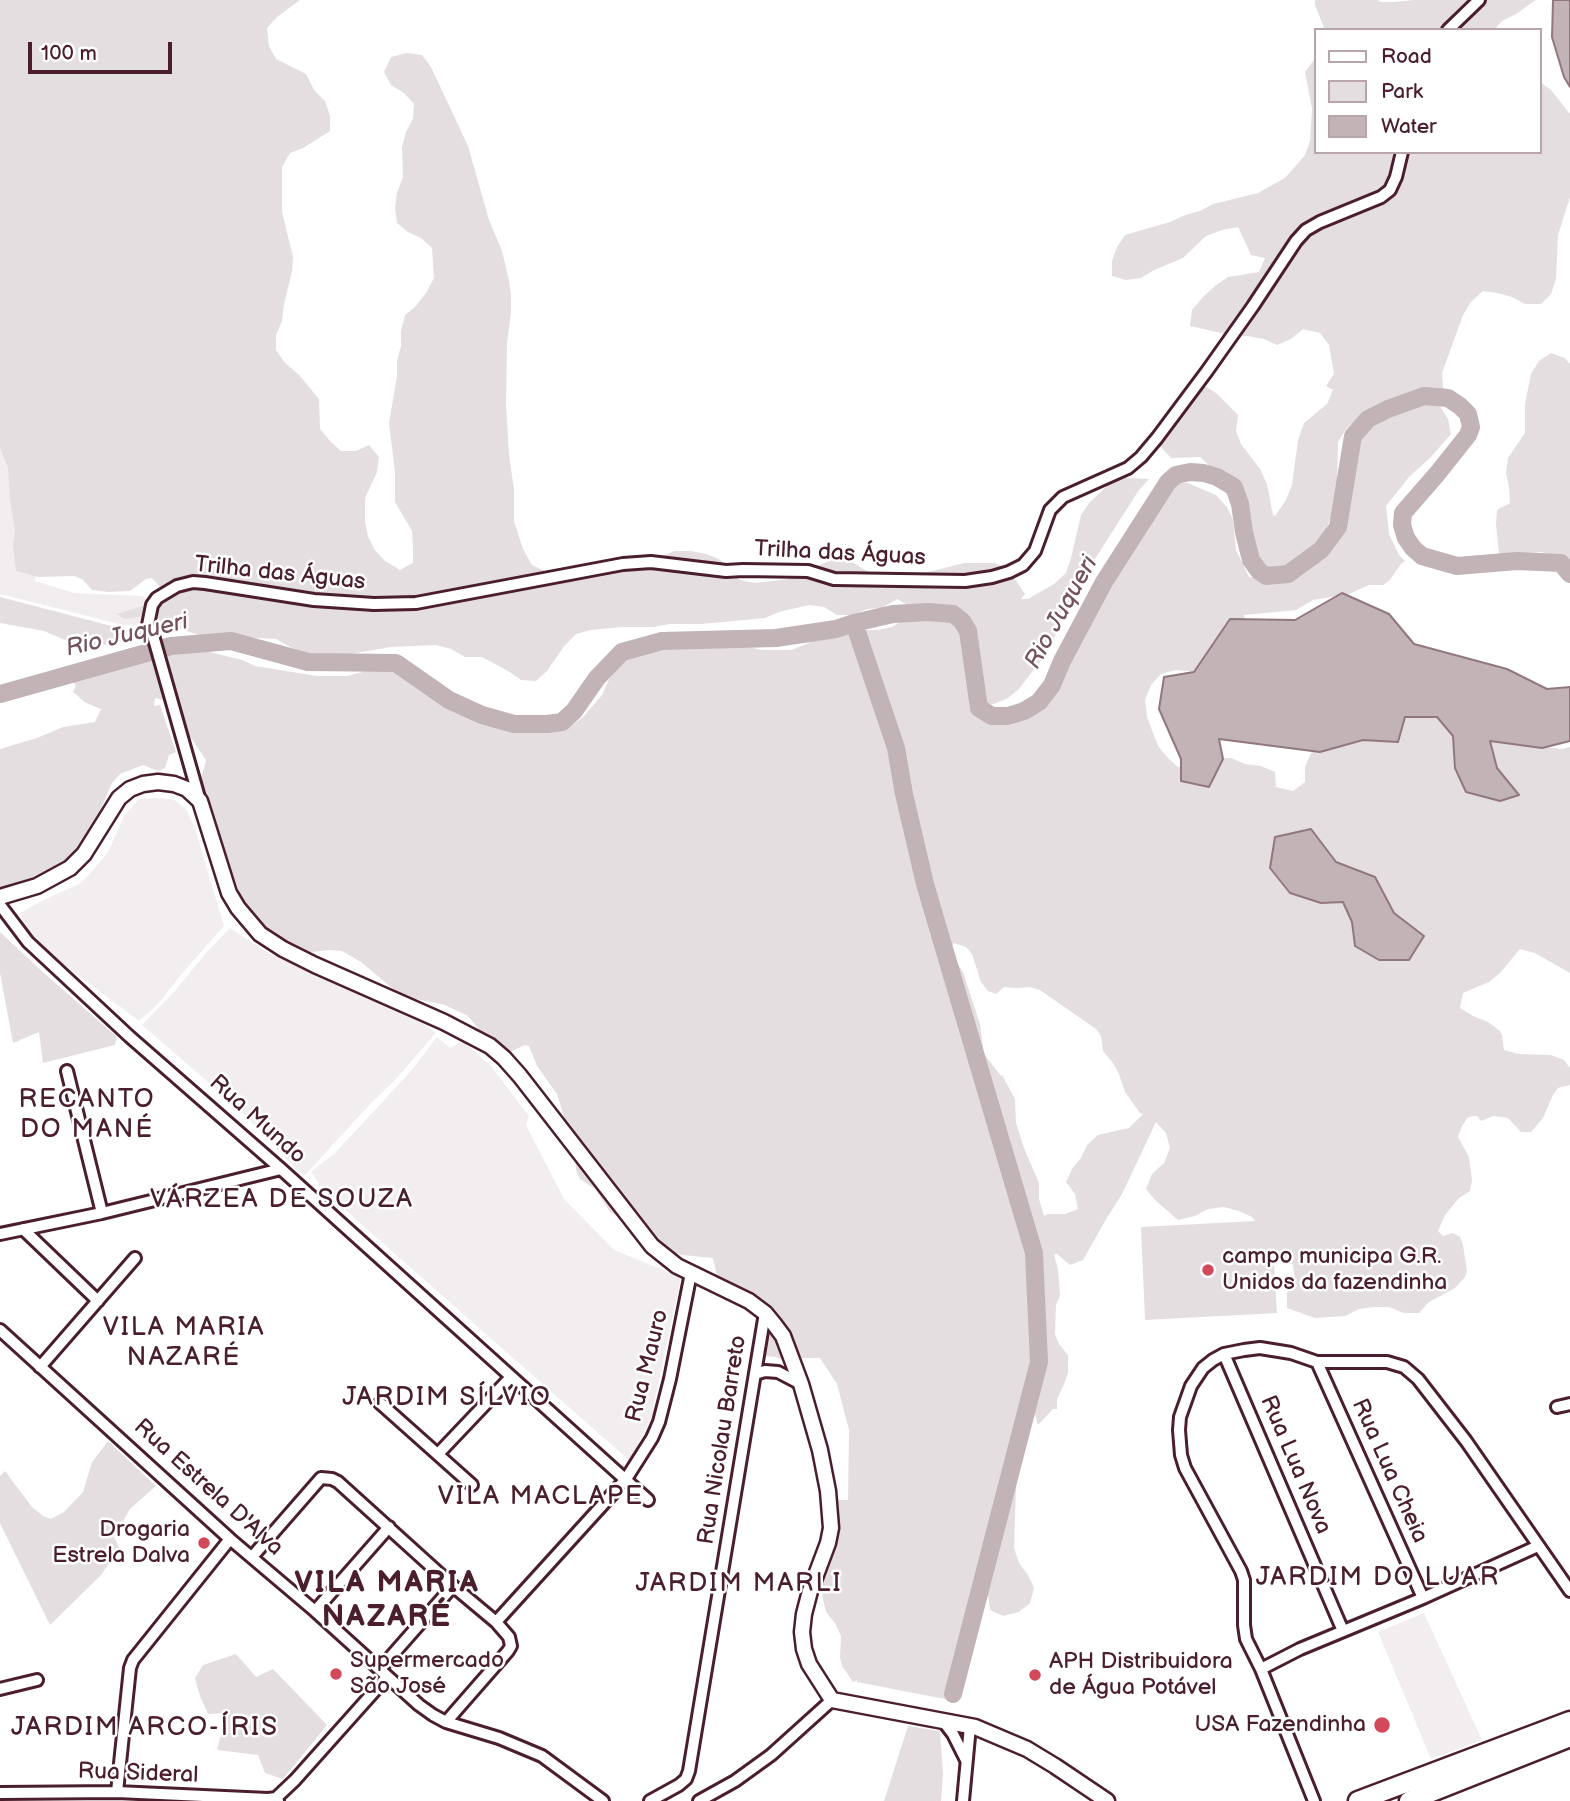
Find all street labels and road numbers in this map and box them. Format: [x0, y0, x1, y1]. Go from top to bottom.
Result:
street label: Trilha das Águas [754, 536, 926, 572]
street label: Trilha das Águas [193, 551, 367, 597]
street label: Rua Mundo [203, 1070, 311, 1170]
street label: Rua Mauro [621, 1307, 675, 1425]
street label: Rua Nicolau Barreto [693, 1333, 753, 1547]
street label: Rua Lua Nova [1253, 1392, 1337, 1538]
street label: Rua Lua Cheia [1345, 1395, 1433, 1547]
street label: Rua Estrela D'Alva [128, 1414, 288, 1562]
street label: Rua Sideral [77, 1758, 199, 1790]

